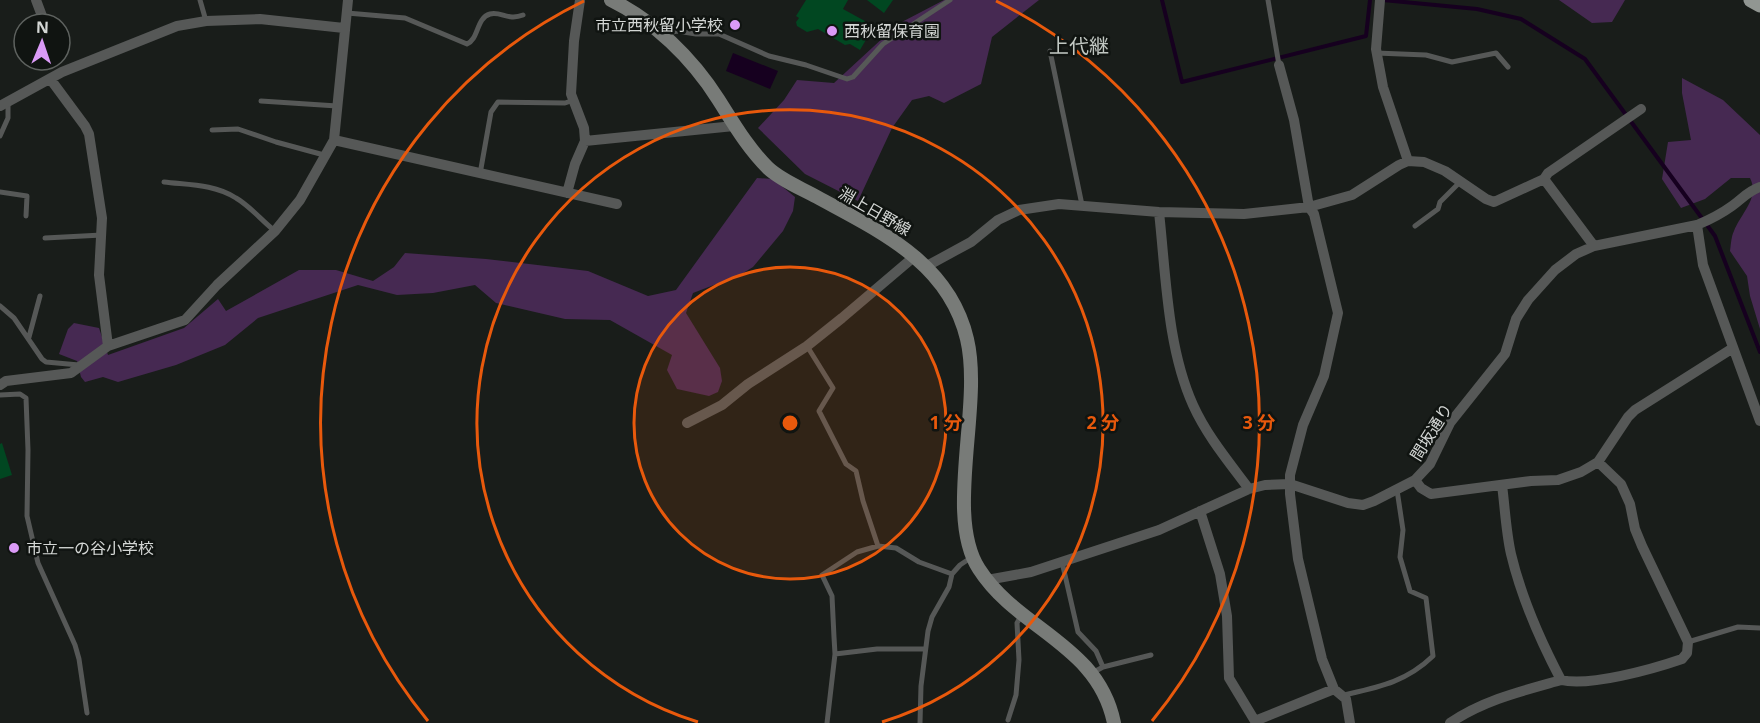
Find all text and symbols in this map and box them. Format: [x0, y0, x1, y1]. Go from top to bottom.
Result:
north arrow [12, 12, 72, 72]
place label: 市立西秋留小学校 [595, 14, 723, 36]
text: N [36, 16, 49, 38]
marker: 市立西秋留小学校 [728, 18, 742, 32]
place label: 西秋留保育園 [844, 20, 940, 42]
marker: 西秋留保育園 [825, 24, 839, 38]
district label: 上代継 [1049, 32, 1109, 59]
street label: 淵上日野線 [835, 181, 915, 241]
street label: 間坂通り [1405, 399, 1457, 465]
text: 1 分 [930, 410, 962, 434]
text: 2 分 [1087, 410, 1119, 434]
text: 3 分 [1243, 410, 1275, 434]
centre of rings [780, 413, 800, 433]
place label: 市立一の谷小学校 [26, 537, 154, 559]
marker: 市立一の谷小学校 [7, 541, 21, 555]

